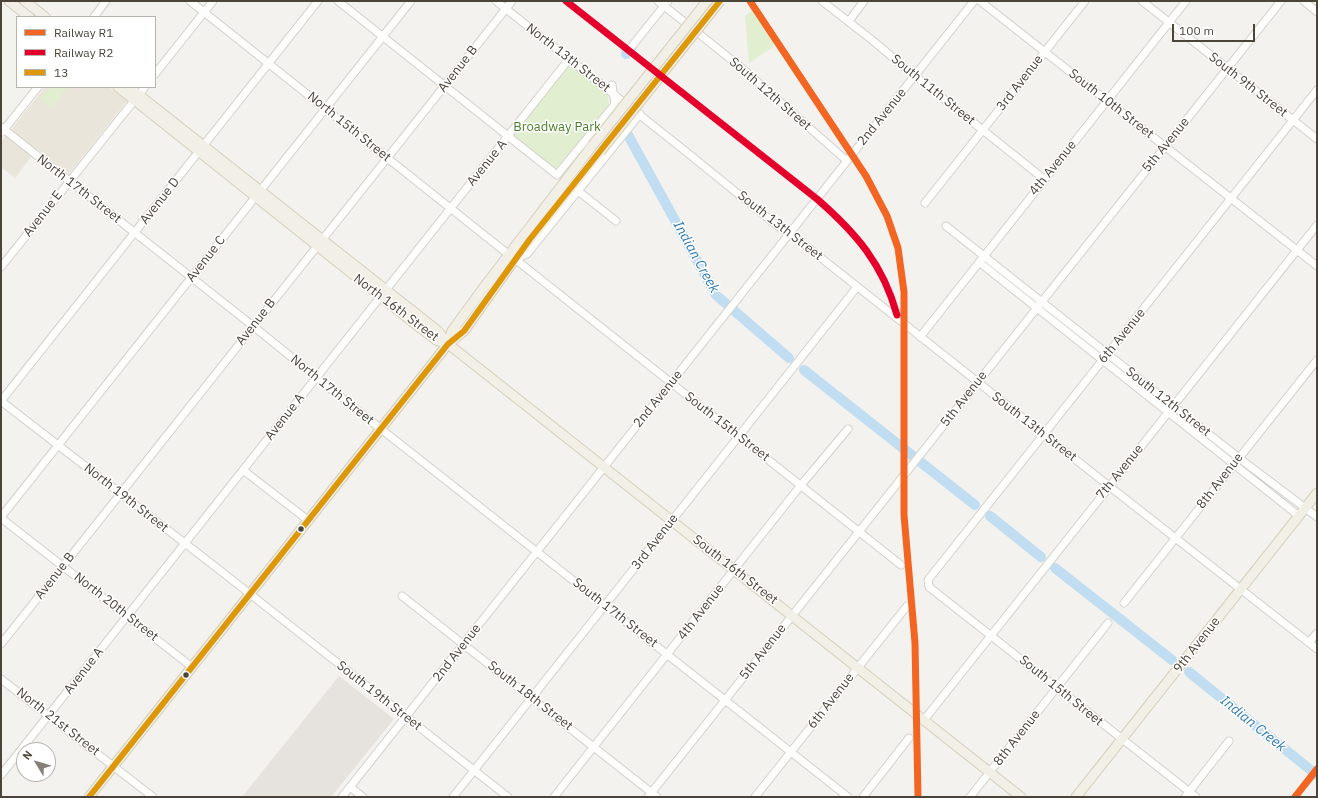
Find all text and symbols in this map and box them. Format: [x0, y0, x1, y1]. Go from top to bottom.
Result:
legend [16, 16, 156, 88]
scale bar [1174, 16, 1257, 42]
street label: North 13th Street [523, 20, 613, 96]
text: 100 m [1179, 23, 1214, 38]
text: Railway R1 [54, 25, 113, 40]
street label: Avenue B [435, 43, 481, 95]
text: Railway R2 [54, 45, 113, 60]
street label: South 9th Street [1205, 49, 1291, 121]
street label: South 11th Street [888, 51, 978, 129]
street label: 3rd Avenue [993, 52, 1047, 114]
street label: South 12th Street [726, 54, 814, 134]
text: 13 [54, 65, 68, 80]
street label: South 10th Street [1065, 66, 1157, 142]
street label: 2nd Avenue [854, 85, 910, 149]
street label: North 15th Street [304, 89, 394, 165]
street label: 5th Avenue [1139, 114, 1193, 176]
park label: Broadway Park [513, 119, 601, 135]
street label: Avenue A [464, 137, 510, 189]
street label: 4th Avenue [1026, 137, 1080, 199]
street label: North 17th Street [34, 151, 124, 227]
street label: Avenue D [137, 174, 183, 228]
street label: Avenue E [20, 188, 66, 240]
street label: South 13th Street [734, 188, 826, 264]
water label: Indian Creek [669, 218, 723, 296]
street label: Avenue C [183, 233, 229, 285]
street label: North 16th Street [350, 271, 442, 345]
street label: Avenue B [233, 296, 279, 348]
street label: 6th Avenue [1095, 305, 1149, 367]
street label: North 17th Street [287, 352, 377, 428]
street label: South 12th Street [1122, 364, 1214, 440]
street label: 2nd Avenue [630, 367, 686, 431]
street label: 5th Avenue [937, 368, 991, 430]
street label: South 15th Street [681, 389, 773, 465]
street label: South 13th Street [988, 389, 1080, 465]
street label: Avenue A [262, 391, 308, 443]
street label: 7th Avenue [1093, 441, 1147, 503]
street label: 8th Avenue [1193, 450, 1247, 512]
street label: North 19th Street [81, 460, 171, 536]
street label: 3rd Avenue [628, 511, 682, 573]
unlabelled marker [296, 524, 306, 534]
street label: South 16th Street [689, 532, 781, 608]
street label: Avenue B [32, 550, 78, 602]
street label: North 20th Street [71, 569, 161, 645]
street label: South 17th Street [569, 575, 661, 651]
street label: 4th Avenue [674, 581, 728, 643]
street label: 9th Avenue [1170, 614, 1224, 676]
street label: 2nd Avenue [430, 621, 484, 685]
street label: 5th Avenue [736, 621, 790, 683]
street label: Avenue A [61, 645, 107, 697]
street label: South 15th Street [1016, 652, 1106, 730]
street label: South 19th Street [333, 658, 425, 734]
street label: South 18th Street [484, 658, 576, 734]
unlabelled marker [181, 670, 191, 680]
street label: 6th Avenue [804, 670, 858, 732]
street label: North 21st Street [13, 685, 103, 759]
water label: Indian Creek [1217, 692, 1289, 756]
street label: 8th Avenue [990, 707, 1044, 769]
north arrow [16, 742, 56, 782]

